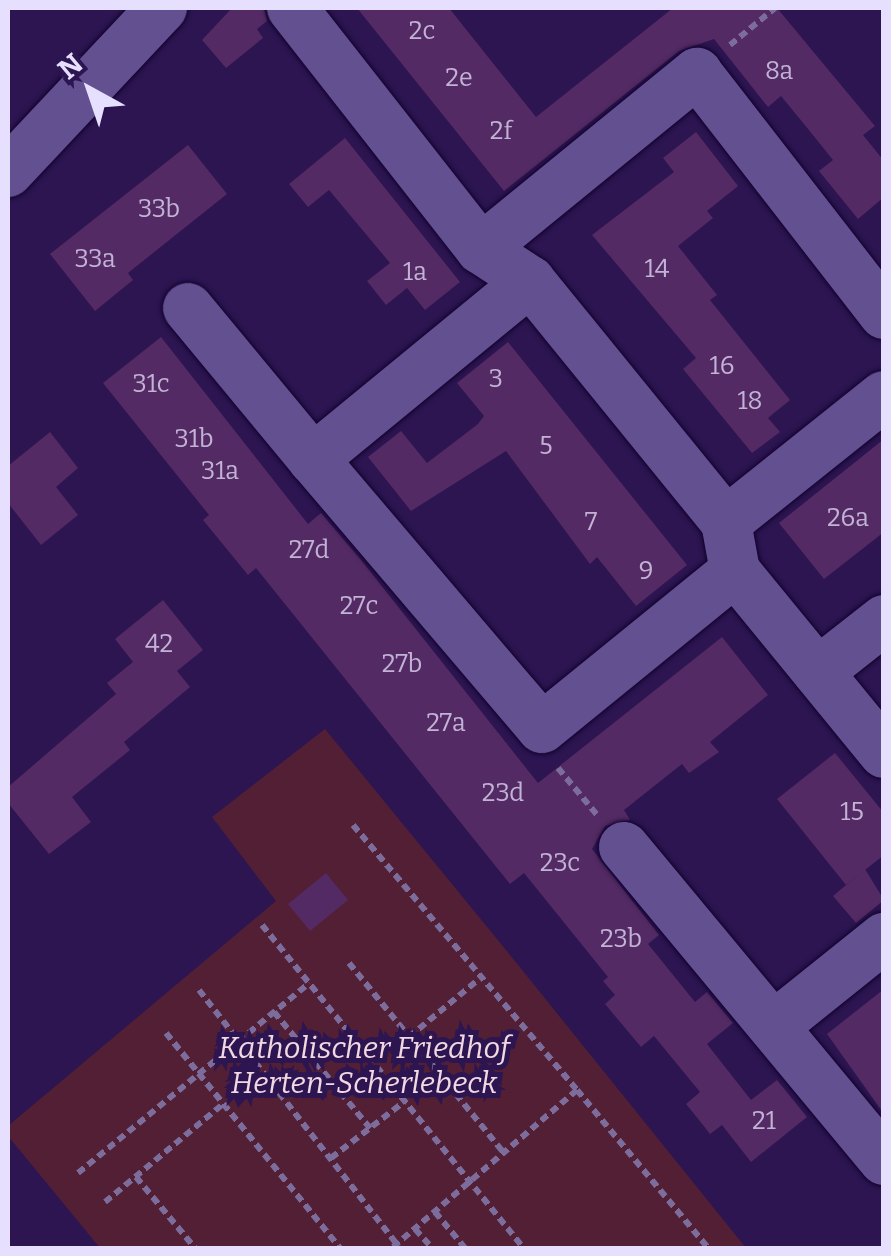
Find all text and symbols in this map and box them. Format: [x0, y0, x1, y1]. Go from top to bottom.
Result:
house number: 2c [409, 16, 435, 46]
north arrow [40, 40, 140, 140]
text: N [52, 47, 89, 86]
house number: 8a [765, 56, 793, 86]
house number: 2e [445, 63, 473, 93]
house number: 2f [490, 116, 512, 146]
house number: 33b [138, 194, 180, 224]
house number: 33a [74, 244, 116, 274]
house number: 14 [645, 254, 669, 284]
house number: 1a [403, 257, 427, 287]
house number: 16 [710, 351, 734, 381]
house number: 3 [489, 364, 503, 394]
house number: 31c [132, 369, 170, 399]
house number: 18 [737, 386, 763, 416]
house number: 31b [175, 424, 213, 454]
house number: 5 [539, 431, 553, 461]
house number: 31a [201, 456, 239, 486]
house number: 26a [827, 503, 869, 533]
house number: 7 [585, 507, 597, 537]
house number: 27d [289, 535, 329, 565]
house number: 9 [639, 556, 653, 586]
house number: 27c [340, 591, 378, 621]
house number: 42 [145, 629, 173, 659]
house number: 27b [382, 649, 422, 679]
house number: 27a [426, 708, 466, 738]
house number: 23d [482, 778, 524, 808]
house number: 15 [840, 797, 864, 827]
house number: 23c [540, 848, 580, 878]
house number: 23b [600, 924, 642, 954]
park label: Katholischer Friedhof Herten-Scherlebeck [218, 1030, 510, 1100]
house number: 21 [752, 1106, 776, 1136]

